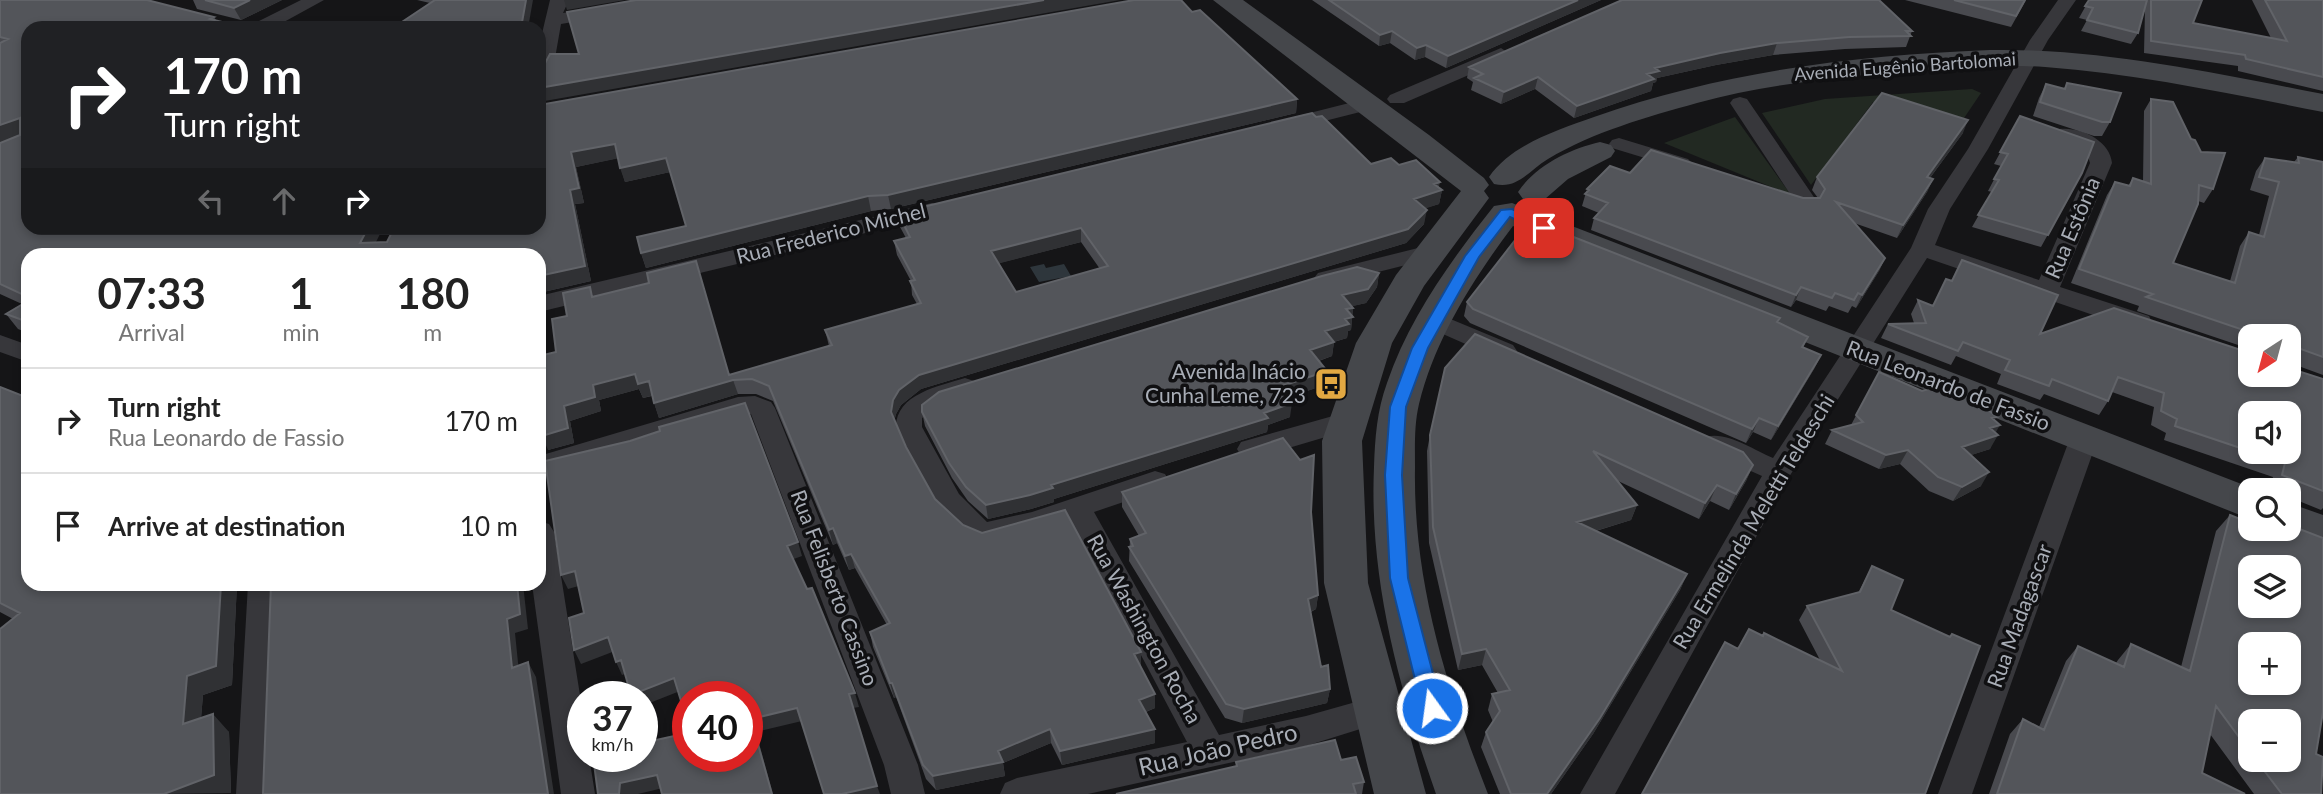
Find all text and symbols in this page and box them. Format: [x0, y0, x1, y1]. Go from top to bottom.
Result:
text: 170 m [164, 46, 302, 104]
street label: Avenida Eugênio Bartolomai [1793, 47, 2016, 85]
icon: right [49, 49, 140, 140]
text: Turn right [164, 105, 300, 144]
street label: Rua Estônia [2039, 173, 2104, 282]
icon: left [192, 182, 230, 220]
icon: ahead [265, 182, 303, 220]
icon: right [338, 182, 376, 220]
street label: Rua Frederico Michel [733, 197, 928, 268]
pin [1514, 198, 1574, 258]
icon: arrive [1525, 209, 1563, 247]
text: 07:33 [98, 268, 206, 318]
text: 1 [289, 268, 313, 318]
text: 180 [396, 268, 469, 318]
text: Arrival [119, 318, 185, 346]
text: min [282, 318, 320, 346]
text: m [423, 318, 442, 346]
north arrow [2238, 324, 2301, 387]
map controls [2238, 324, 2301, 772]
street label: Rua Leonardo de Fassio [1843, 334, 2054, 435]
place label: Avenida Inácio Cunha Leme, 723 [1145, 358, 1306, 407]
bus stop icon: Avenida Inácio Cunha Leme, 723 [1312, 365, 1350, 403]
street label: Rua Ermelinda Meletti Teldeschi [1667, 389, 1839, 653]
text: Turn right [108, 391, 221, 423]
button: sound [2238, 401, 2301, 464]
icon: right [49, 402, 87, 440]
text: 170 m [445, 405, 518, 437]
text: Rua Leonardo de Fassio [108, 423, 344, 451]
button: search [2238, 478, 2301, 541]
street label: Rua Felisberto Cassino [786, 486, 884, 689]
icon: arrive [49, 507, 87, 545]
text: Arrive at destination [108, 510, 345, 542]
text: 10 m [460, 510, 518, 542]
street label: Rua Washington Rocha [1083, 529, 1208, 727]
street label: Rua Madagascar [1981, 540, 2056, 691]
button: layers [2238, 555, 2301, 618]
button: + [2238, 632, 2301, 695]
position arrow [1395, 671, 1469, 745]
speed limit sign: 40 [672, 681, 763, 772]
text: 37 [592, 696, 633, 738]
button: − [2238, 709, 2301, 772]
street label: Rua João Pedro [1135, 716, 1300, 781]
text: km/h [591, 733, 634, 755]

